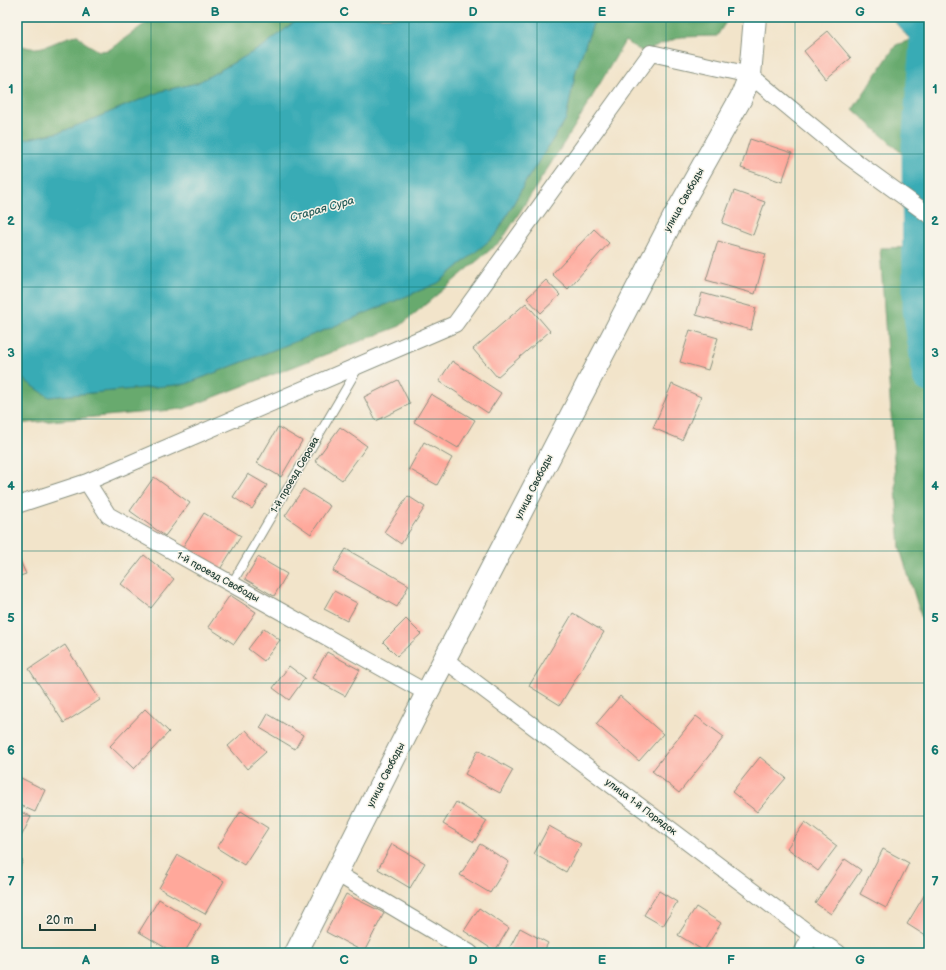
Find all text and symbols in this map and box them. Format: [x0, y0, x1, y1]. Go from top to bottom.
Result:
text: A [81, 4, 90, 20]
text: B [210, 4, 220, 20]
text: C [339, 4, 349, 20]
text: D [468, 4, 478, 20]
text: E [598, 4, 607, 20]
text: F [727, 4, 735, 20]
text: G [855, 4, 865, 20]
text: 1 [8, 81, 14, 97]
text: 1 [932, 81, 938, 97]
street label: улица Свободы [661, 166, 707, 234]
water label: Старая Сура [288, 194, 356, 224]
text: 2 [7, 213, 15, 229]
text: 2 [931, 213, 939, 229]
text: 3 [7, 345, 15, 361]
text: 3 [931, 345, 939, 361]
street label: 1-й проезд Серова [268, 435, 322, 515]
street label: улица Свободы [512, 453, 556, 521]
text: 4 [7, 478, 15, 494]
text: 4 [931, 478, 939, 494]
street label: 1-й проезд Свободы [175, 549, 261, 605]
text: 5 [7, 610, 15, 626]
text: 5 [931, 610, 939, 626]
street label: улица Свободы [364, 741, 408, 809]
text: 6 [7, 742, 15, 758]
text: 6 [931, 742, 939, 758]
street label: улица 1-й Порядок [603, 776, 680, 838]
text: 7 [7, 874, 15, 890]
text: 7 [931, 874, 939, 890]
scale bar [40, 906, 95, 932]
text: 20 m [46, 913, 73, 928]
text: A [81, 952, 90, 968]
text: B [210, 952, 220, 968]
text: C [339, 952, 349, 968]
text: D [468, 952, 478, 968]
text: E [598, 952, 607, 968]
text: F [727, 952, 735, 968]
text: G [855, 952, 865, 968]

